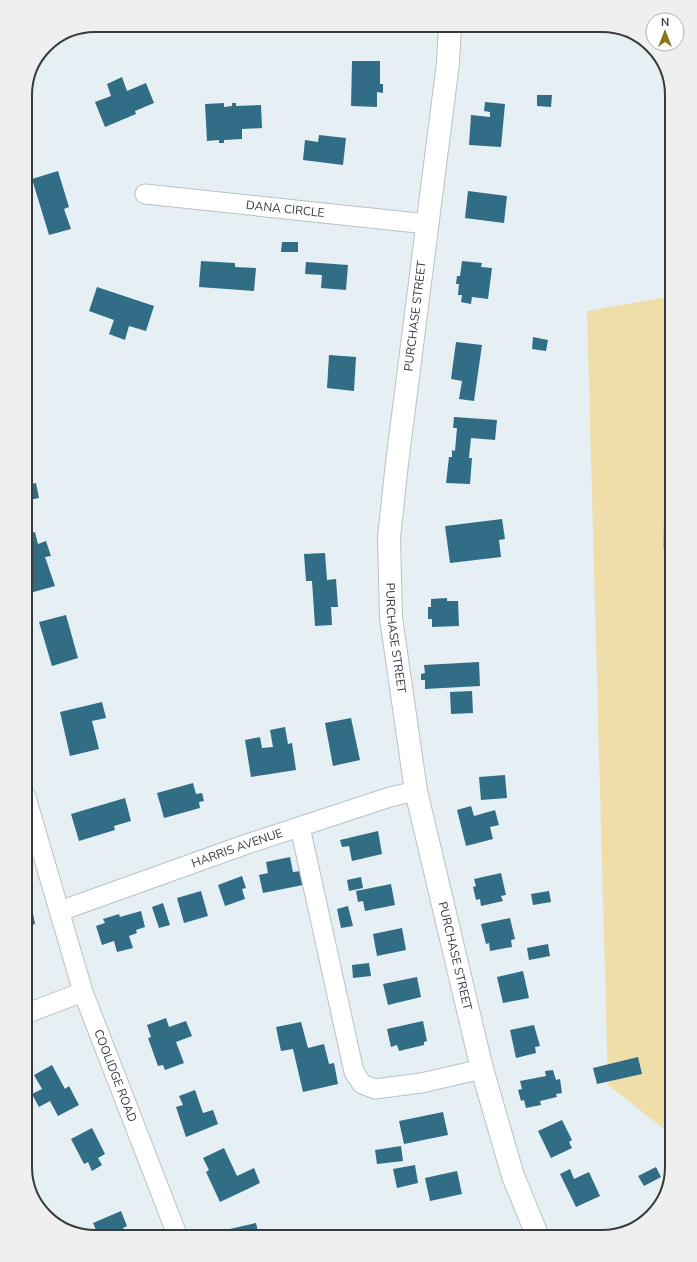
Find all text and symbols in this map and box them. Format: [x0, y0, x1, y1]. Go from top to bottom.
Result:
north arrow [645, 12, 685, 52]
text: N [661, 15, 669, 30]
street label: DANA CIRCLE [245, 197, 325, 221]
street label: PURCHASE STREET [400, 259, 430, 372]
street label: PURCHASE STREET [382, 582, 410, 695]
street label: HARRIS AVENUE [189, 825, 285, 871]
street label: PURCHASE STREET [435, 900, 476, 1013]
street label: COOLIDGE ROAD [90, 1027, 141, 1124]

